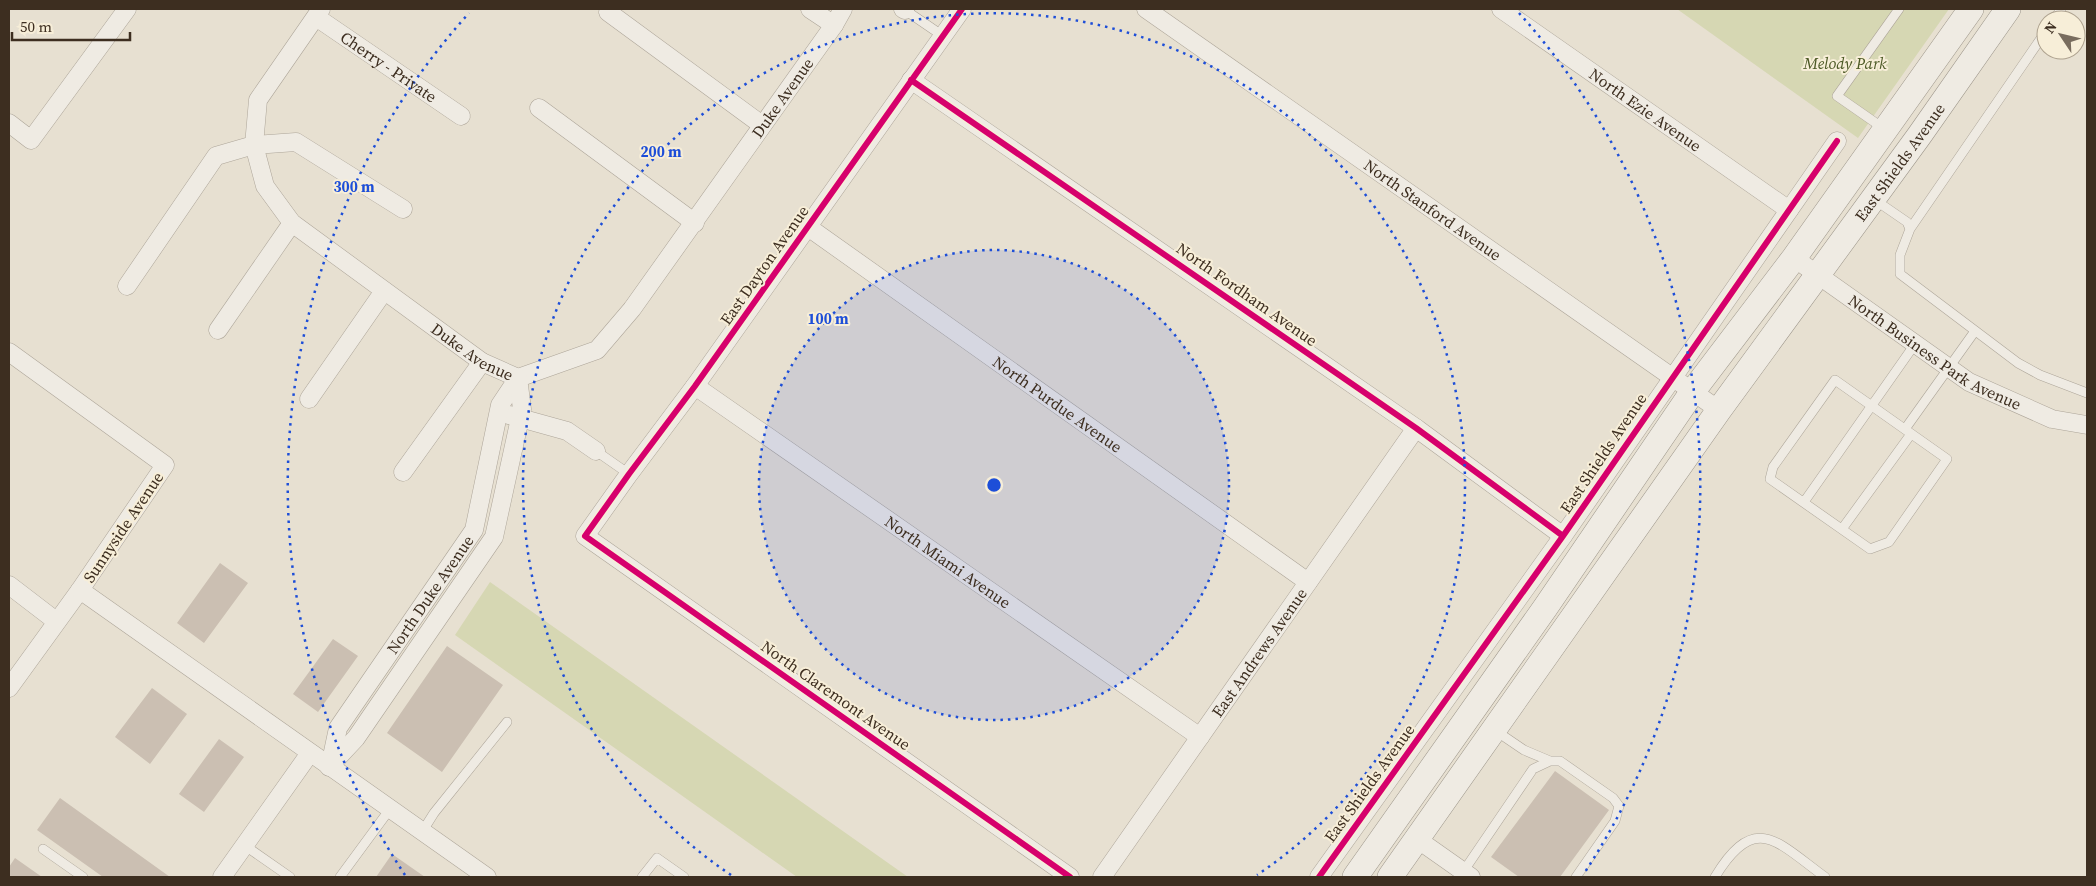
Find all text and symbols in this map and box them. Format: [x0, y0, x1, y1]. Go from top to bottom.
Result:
scale bar [12, 10, 130, 42]
north arrow [2036, 10, 2086, 60]
text: 50 m [20, 16, 52, 37]
text: N [2039, 18, 2061, 37]
street label: Cherry - Private [336, 26, 441, 107]
park label: Melody Park [1802, 52, 1887, 74]
street label: Duke Avenue [746, 53, 818, 142]
street label: North Ezie Avenue [1585, 63, 1706, 157]
street label: East Shields Avenue [1849, 98, 1950, 226]
text: 200 m [640, 141, 682, 162]
street label: North Stanford Avenue [1360, 154, 1506, 266]
text: 300 m [333, 176, 375, 197]
street label: East Dayton Avenue [714, 201, 814, 329]
street label: North Fordham Avenue [1172, 237, 1322, 351]
street label: North Business Park Avenue [1844, 289, 2025, 415]
text: 100 m [807, 308, 849, 329]
street label: Duke Avenue [427, 317, 517, 386]
street label: North Purdue Avenue [988, 351, 1127, 458]
street label: East Shields Avenue [1554, 388, 1652, 518]
street label: Sunnyside Avenue [78, 467, 168, 587]
centre of rings [985, 476, 1003, 494]
street label: North Miami Avenue [881, 510, 1015, 613]
street label: North Duke Avenue [381, 531, 478, 658]
street label: East Andrews Avenue [1206, 583, 1312, 721]
street label: North Claremont Avenue [757, 635, 915, 755]
street label: East Shields Avenue [1319, 719, 1419, 847]

